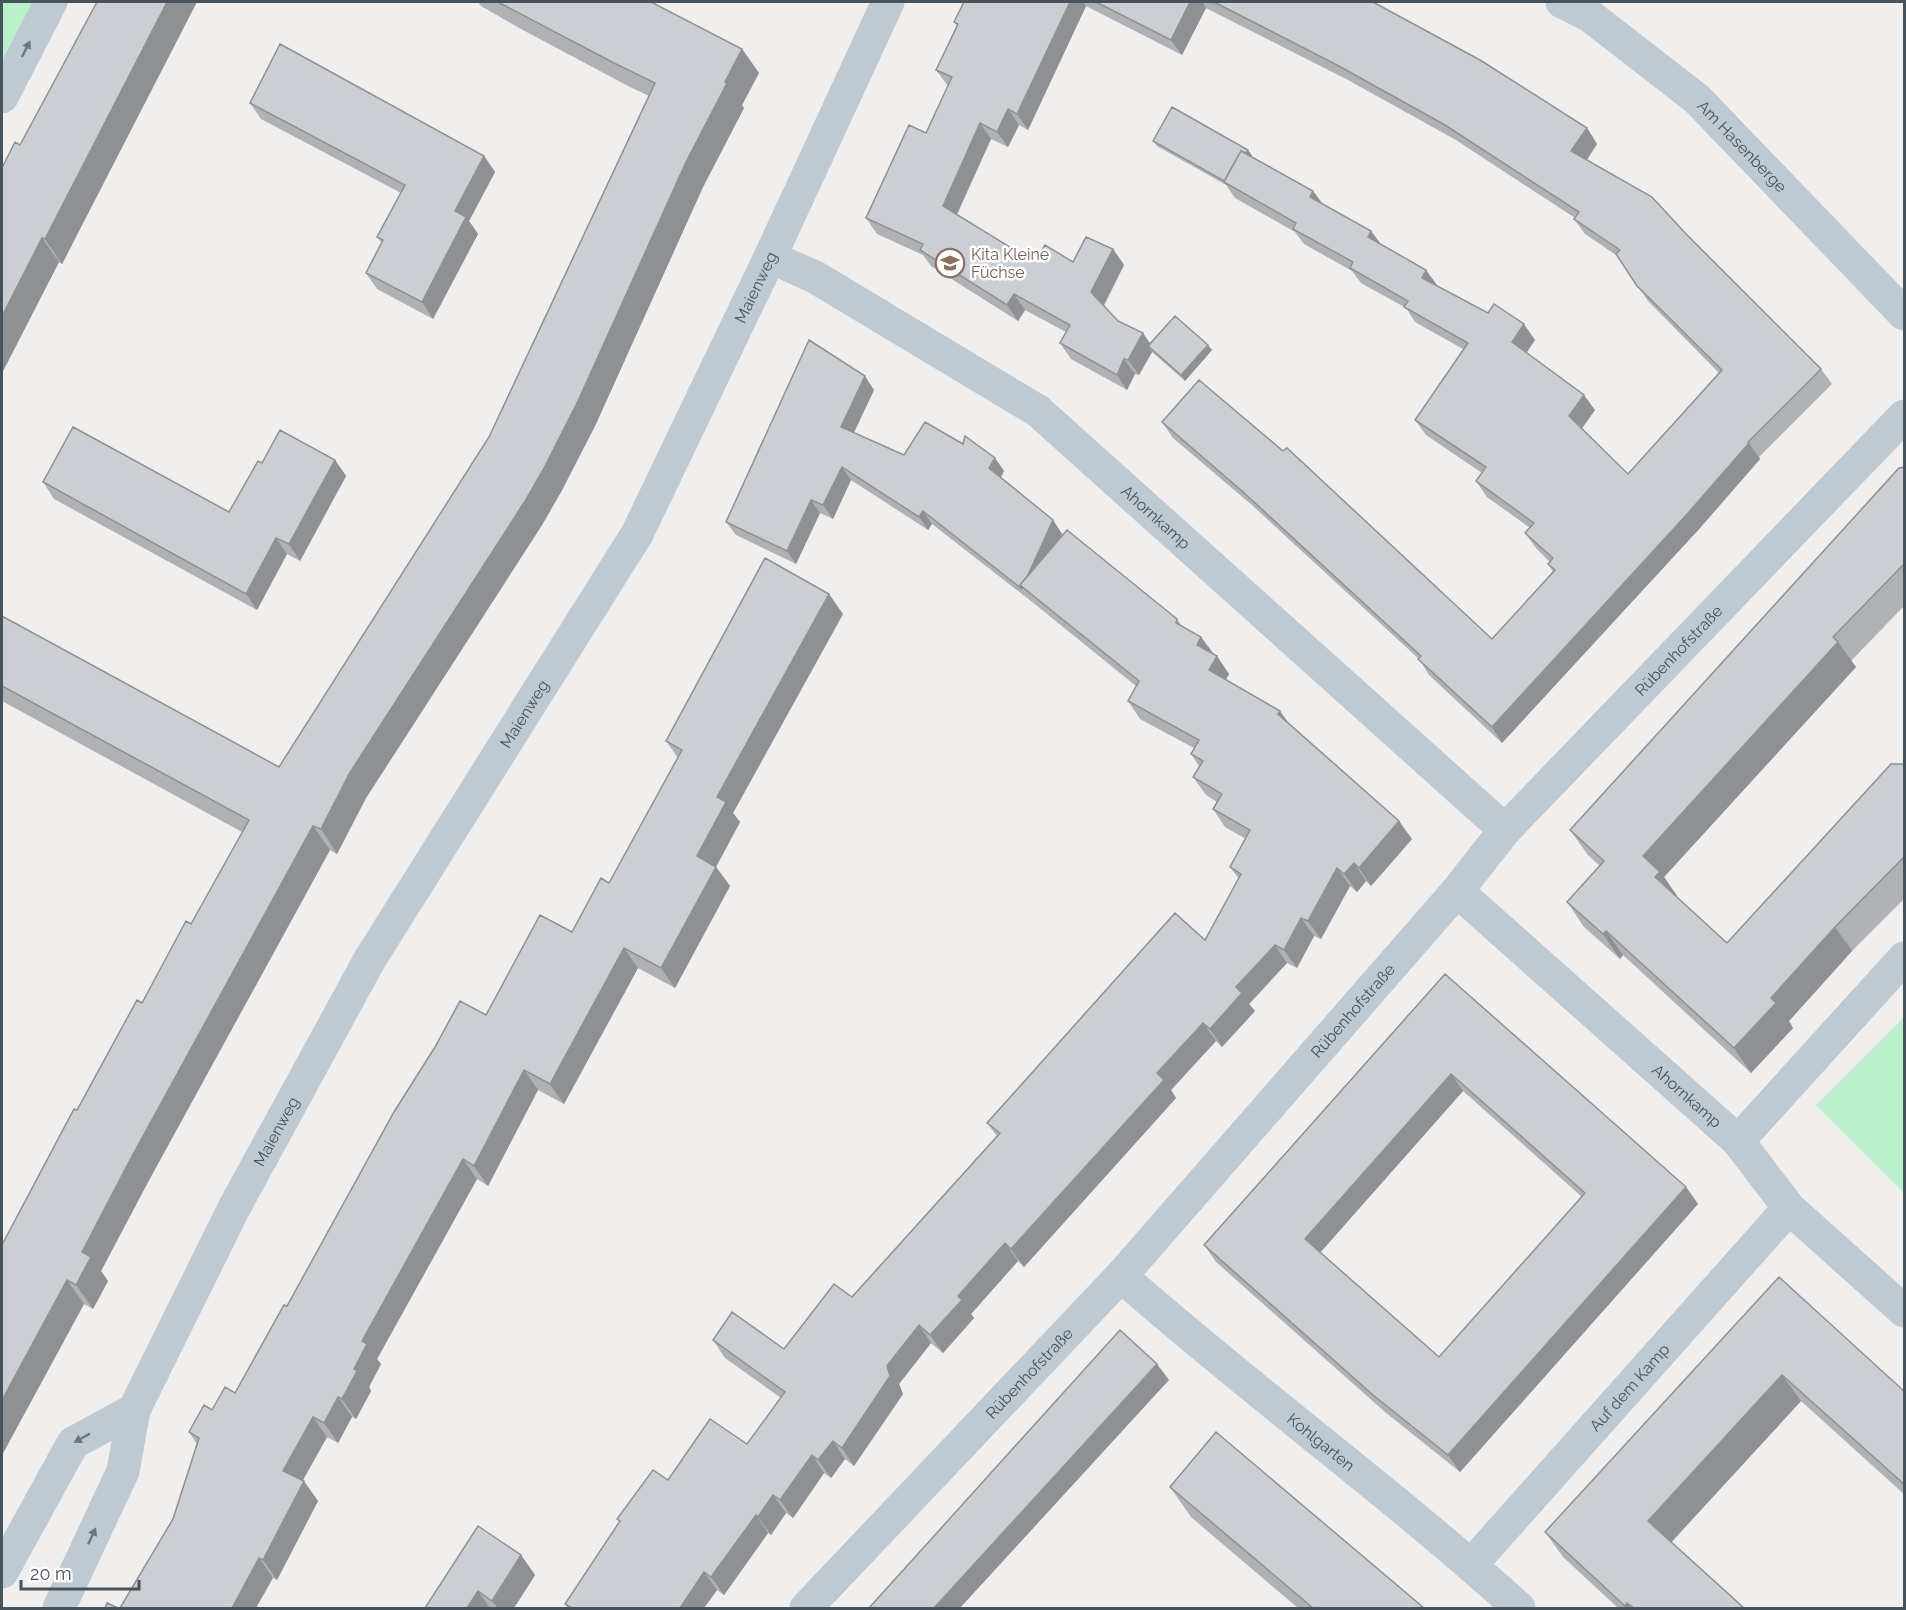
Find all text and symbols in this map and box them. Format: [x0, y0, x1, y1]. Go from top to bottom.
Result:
one-way arrow [21, 41, 31, 58]
street label: Am Hasenberge [1694, 96, 1791, 196]
place label: Kita Kleine Füchse [971, 245, 1049, 282]
school or university icon: Kita Kleine Füchse [934, 247, 966, 279]
street label: Maienweg [730, 248, 781, 326]
street label: Ahornkamp [1118, 481, 1195, 553]
street label: Rübenhofstraße [1630, 601, 1726, 699]
street label: Maienweg [496, 676, 553, 751]
street label: Rübenhofstraße [1307, 960, 1399, 1061]
street label: Ahornkamp [1649, 1060, 1726, 1132]
street label: Maienweg [249, 1093, 303, 1170]
street label: Rübenhofstraße [981, 1324, 1077, 1422]
street label: Auf dem Kamp [1585, 1339, 1673, 1435]
street label: Kohlgarten [1284, 1409, 1359, 1475]
one-way arrow [73, 1433, 90, 1443]
one-way arrow [88, 1528, 97, 1545]
scale bar [21, 1553, 140, 1591]
text: 20 m [30, 1563, 72, 1584]

